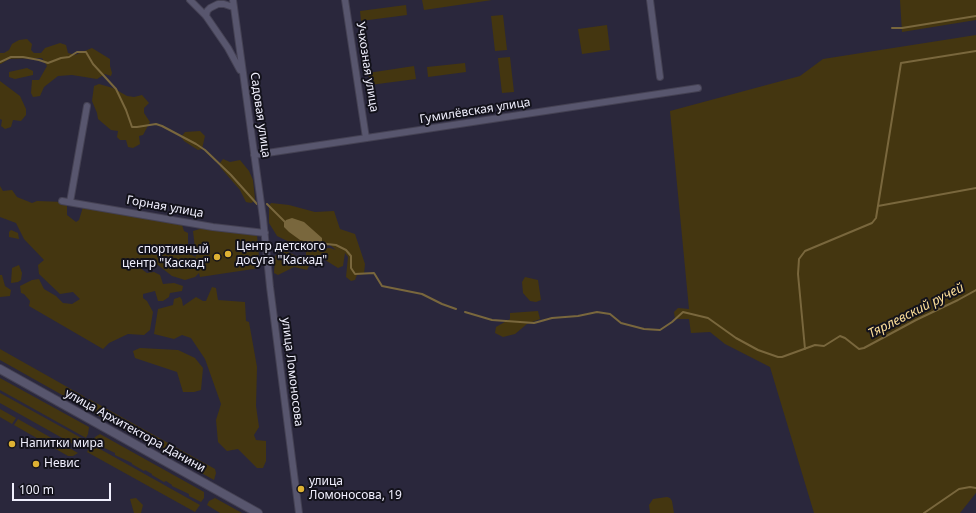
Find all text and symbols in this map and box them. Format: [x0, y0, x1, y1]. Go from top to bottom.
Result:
street label: Учхозная улица [353, 21, 381, 113]
street label: Садовая улица [247, 71, 273, 159]
street label: Гумилёвская улица [419, 95, 531, 127]
street label: Горная улица [125, 193, 205, 221]
place label: Центр детского досуга "Каскад" [236, 240, 327, 268]
place label: спортивный центр "Каскад" [122, 243, 209, 271]
marker: Центр детского досуга "Каскад" [223, 249, 233, 259]
marker: спортивный центр "Каскад" [212, 252, 222, 262]
water label: Тярлевский ручей [865, 280, 967, 342]
street label: улица Ломоносова [278, 317, 306, 427]
street label: улица Архитектора Данини [62, 386, 208, 476]
place label: Напитки мира [20, 437, 103, 451]
marker: Напитки мира [7, 439, 17, 449]
place label: Невис [44, 457, 80, 471]
marker: Невис [31, 459, 41, 469]
scale bar [14, 475, 113, 501]
place label: улица Ломоносова, 19 [309, 475, 402, 503]
text: 100 m [19, 481, 54, 498]
marker: улица Ломоносова, 19 [296, 484, 306, 494]

